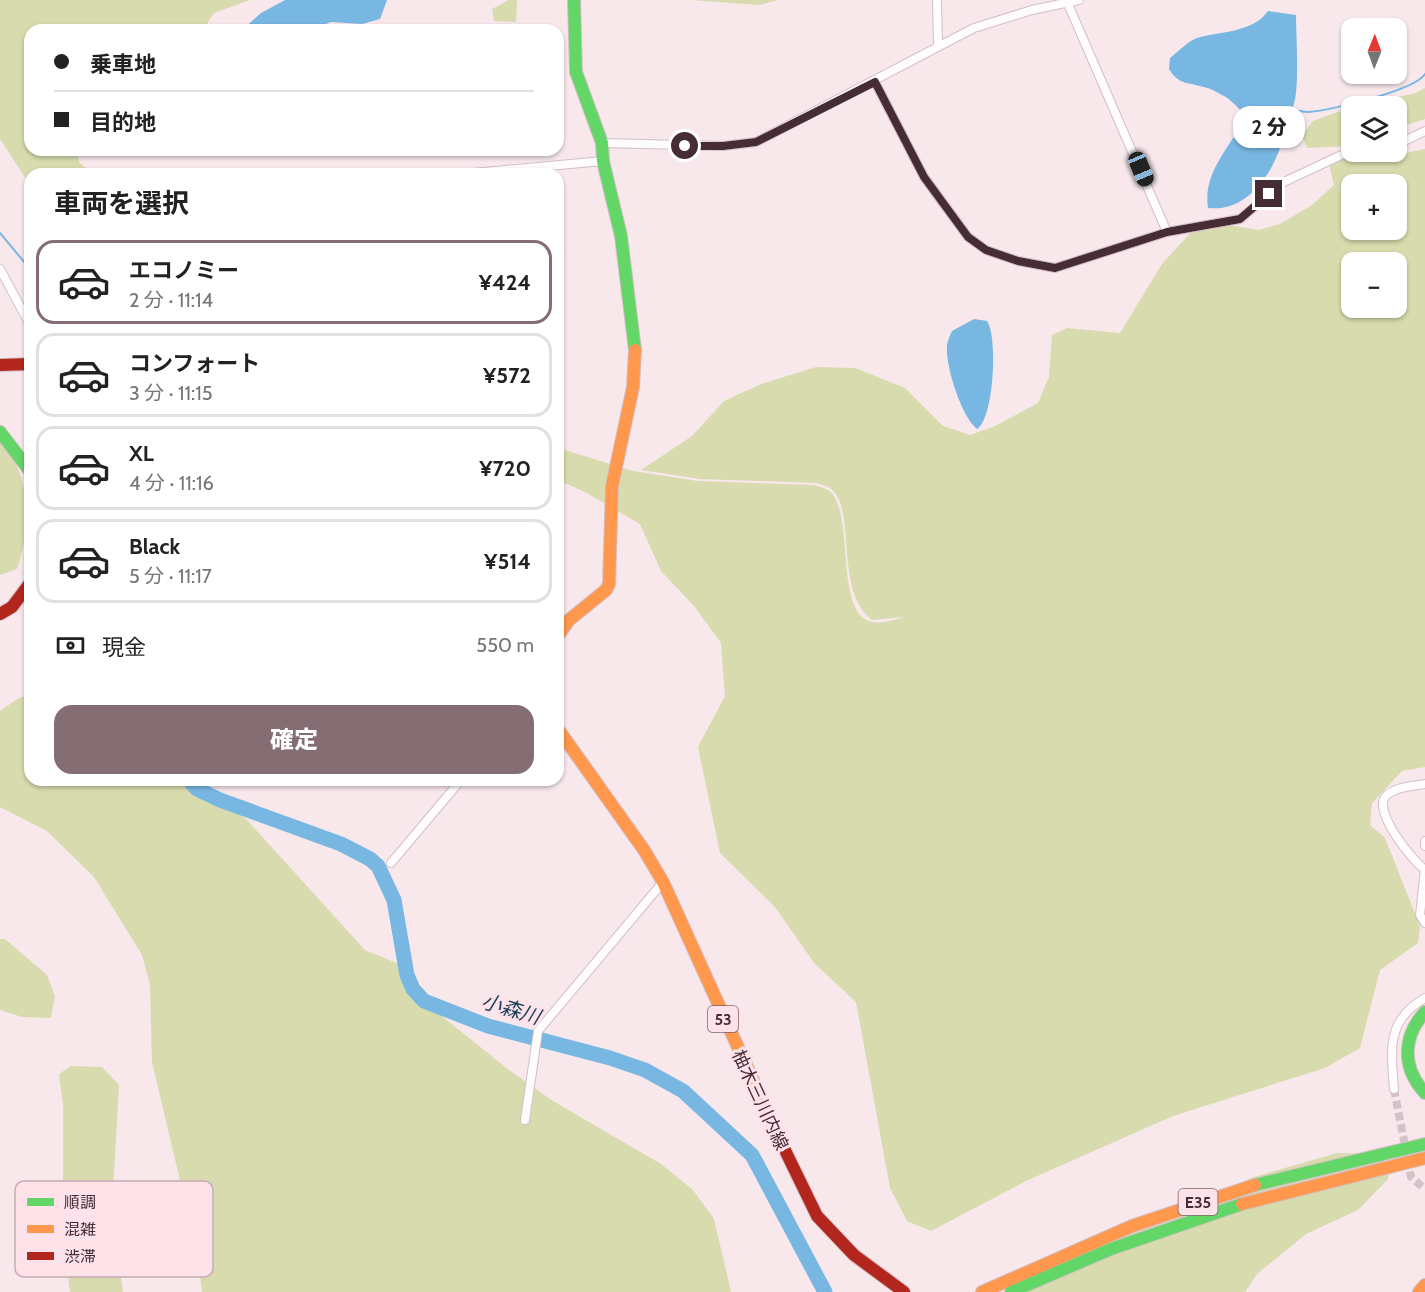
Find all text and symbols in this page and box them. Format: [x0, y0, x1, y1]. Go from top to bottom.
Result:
north arrow [1341, 18, 1407, 84]
map controls [1341, 18, 1407, 318]
text: 乗車地 [90, 51, 156, 78]
button: layers [1341, 96, 1407, 162]
callout: 2 分 [1233, 107, 1305, 149]
text: 目的地 [90, 109, 156, 136]
text: 2 分 [1251, 115, 1287, 139]
route start [671, 132, 698, 159]
car [1126, 149, 1156, 189]
button: + [1341, 174, 1407, 240]
route end [1255, 180, 1282, 207]
text: 車両を選択 [54, 187, 189, 220]
button: − [1341, 252, 1407, 318]
icon: car [57, 255, 111, 309]
text: エコノミー [129, 257, 239, 284]
text: ¥424 [479, 269, 531, 296]
text: 2 分 · 11:14 [129, 288, 213, 312]
icon: car [57, 348, 111, 402]
text: コンフォート [129, 350, 260, 377]
text: ¥572 [483, 362, 531, 389]
text: 3 分 · 11:15 [129, 381, 213, 405]
text: XL [129, 440, 154, 467]
icon: car [57, 441, 111, 495]
text: ¥720 [479, 455, 531, 482]
text: 4 分 · 11:16 [129, 471, 214, 495]
text: Black [129, 533, 180, 560]
icon: car [57, 534, 111, 588]
text: ¥514 [484, 548, 531, 575]
text: 5 分 · 11:17 [129, 564, 212, 588]
icon: cash [54, 629, 87, 662]
text: 550 m [476, 633, 534, 657]
text: 現金 [102, 634, 146, 661]
button: 確定 [54, 705, 534, 774]
water label: 小森川 [479, 989, 545, 1030]
road number: 53 [708, 1006, 738, 1032]
street label: 柚木三川内線 [727, 1046, 793, 1154]
legend [15, 1181, 213, 1277]
road number: E35 [1178, 1189, 1218, 1215]
text: 順調 [64, 1193, 96, 1212]
text: 混雑 [64, 1220, 96, 1239]
text: 渋滞 [64, 1247, 96, 1266]

